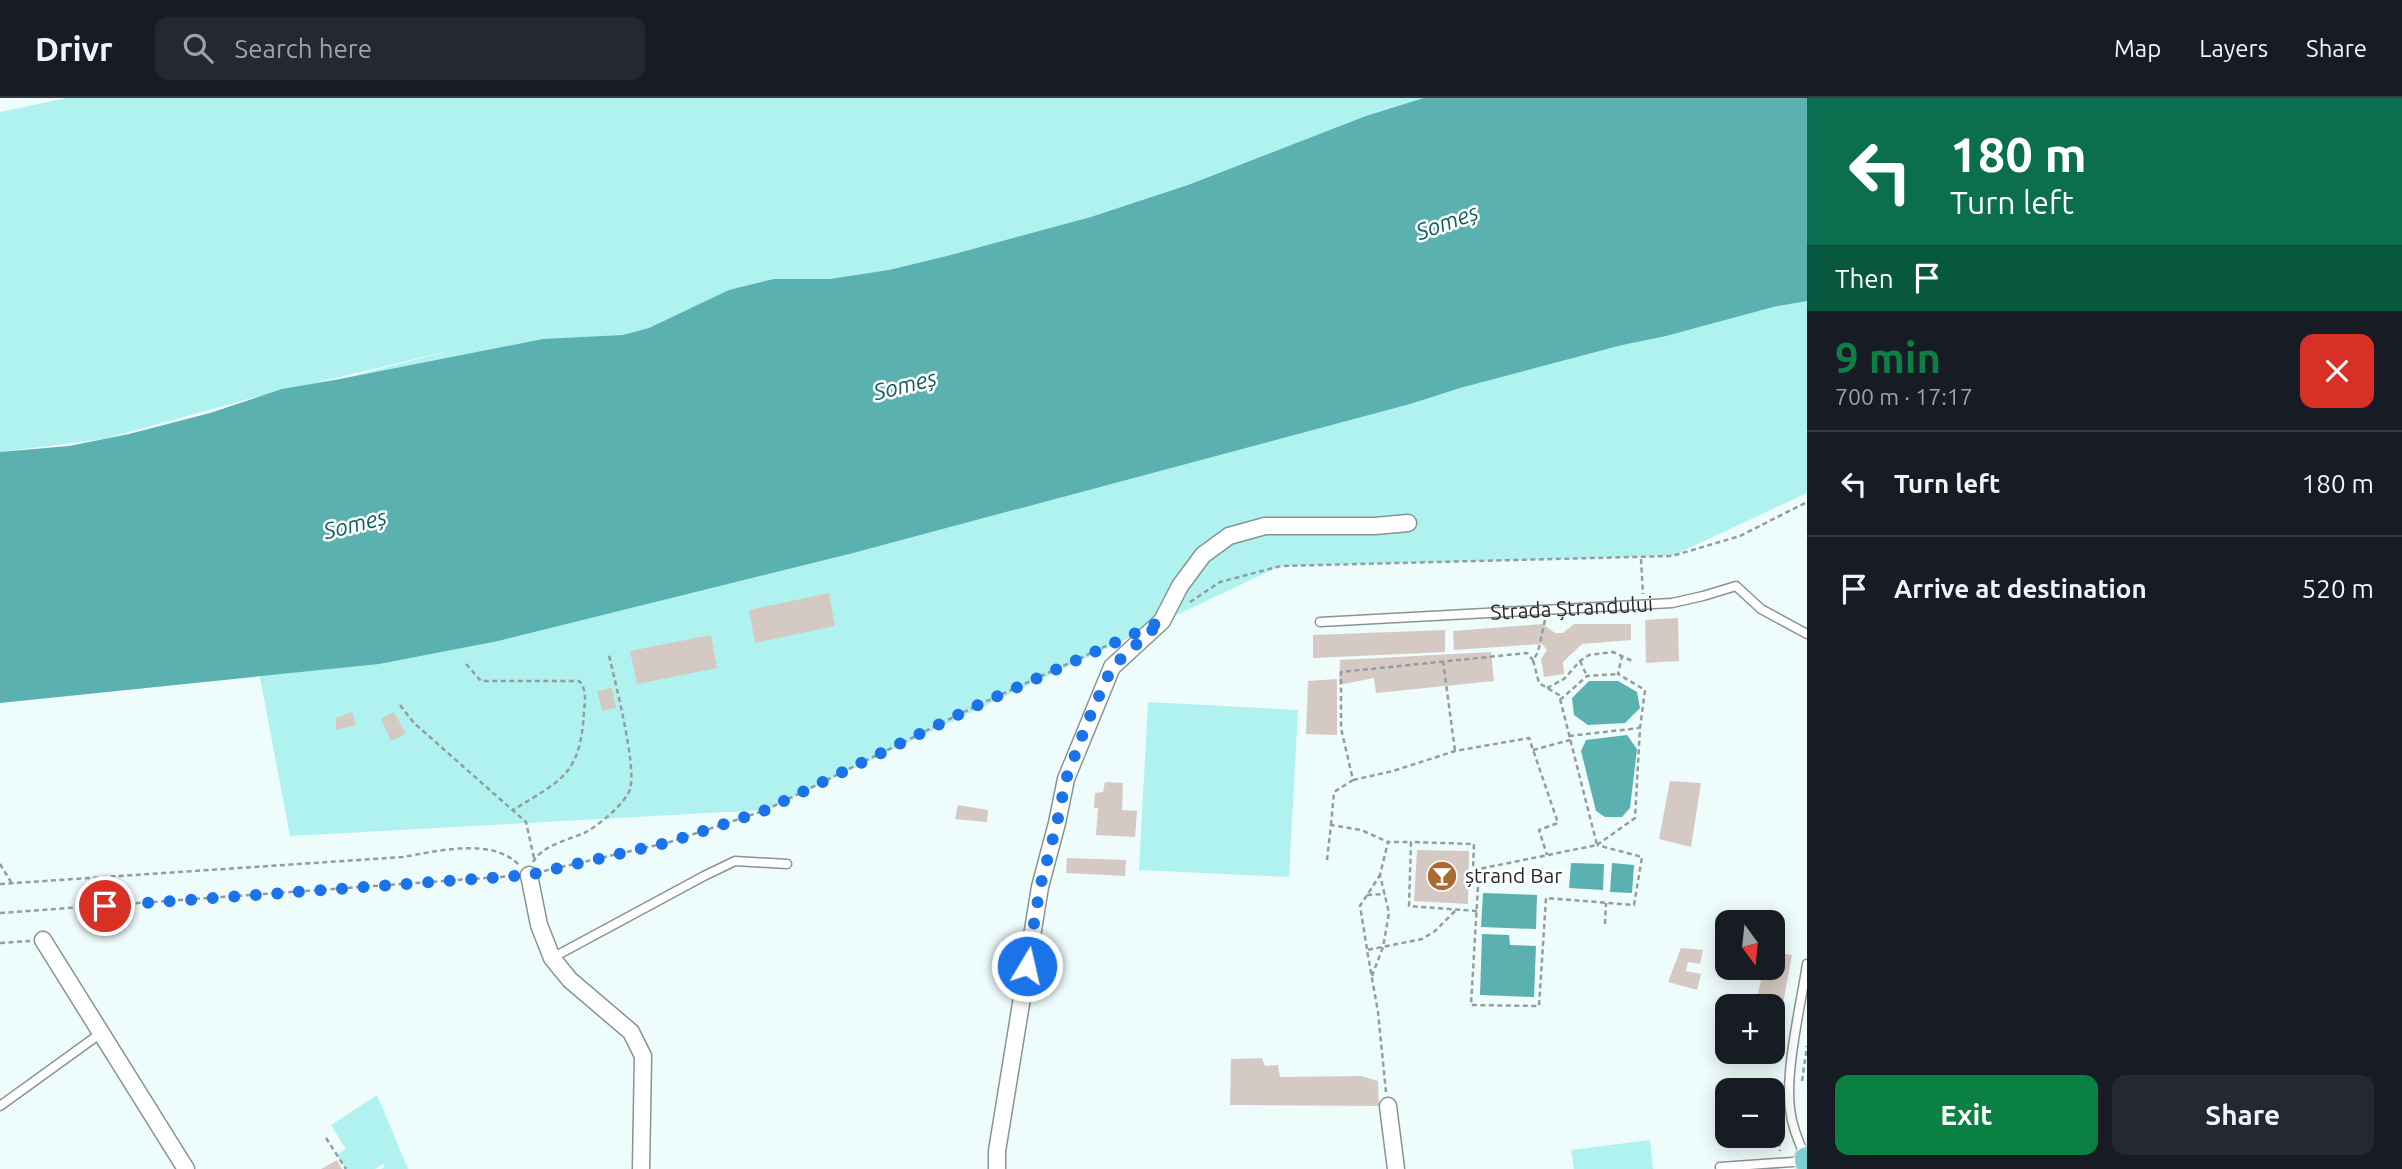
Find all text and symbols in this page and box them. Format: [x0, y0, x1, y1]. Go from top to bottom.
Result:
search box [155, 17, 645, 80]
icon: search [179, 29, 217, 67]
text: Drivr [35, 30, 113, 67]
text: Search here [235, 34, 372, 63]
text: Map [2114, 35, 2161, 62]
text: Layers [2199, 35, 2268, 62]
text: Share [2306, 35, 2367, 62]
icon: left [1835, 126, 1926, 217]
text: 180 m [1950, 126, 2087, 181]
text: Turn left [1950, 184, 2074, 220]
water label: Someș [1411, 199, 1482, 245]
icon: arrive [1908, 259, 1946, 297]
text: Then [1835, 264, 1894, 293]
text: 9 min [1835, 334, 1941, 381]
button: close [2300, 334, 2374, 408]
water label: Someș [870, 365, 940, 405]
text: 700 m · 17:17 [1835, 384, 1973, 409]
icon: left [1835, 465, 1873, 503]
text: Turn left [1894, 469, 2000, 498]
text: 180 m [2302, 469, 2374, 498]
water label: Someș [320, 504, 390, 544]
icon: arrive [1835, 570, 1873, 608]
text: Arrive at destination [1894, 574, 2147, 603]
text: 520 m [2302, 574, 2374, 603]
street label: Strada Ștrandului [1490, 591, 1654, 624]
bar icon: ștrand Bar [1425, 859, 1459, 893]
place label: ștrand Bar [1465, 863, 1562, 887]
pin [75, 876, 135, 936]
icon: arrive [86, 887, 124, 925]
north arrow [1715, 910, 1785, 980]
map controls [1715, 910, 1785, 1148]
position arrow [990, 929, 1064, 1003]
button: + [1715, 994, 1785, 1064]
button: Exit [1835, 1075, 2098, 1155]
button: Share [2112, 1075, 2374, 1155]
button: − [1715, 1078, 1785, 1148]

